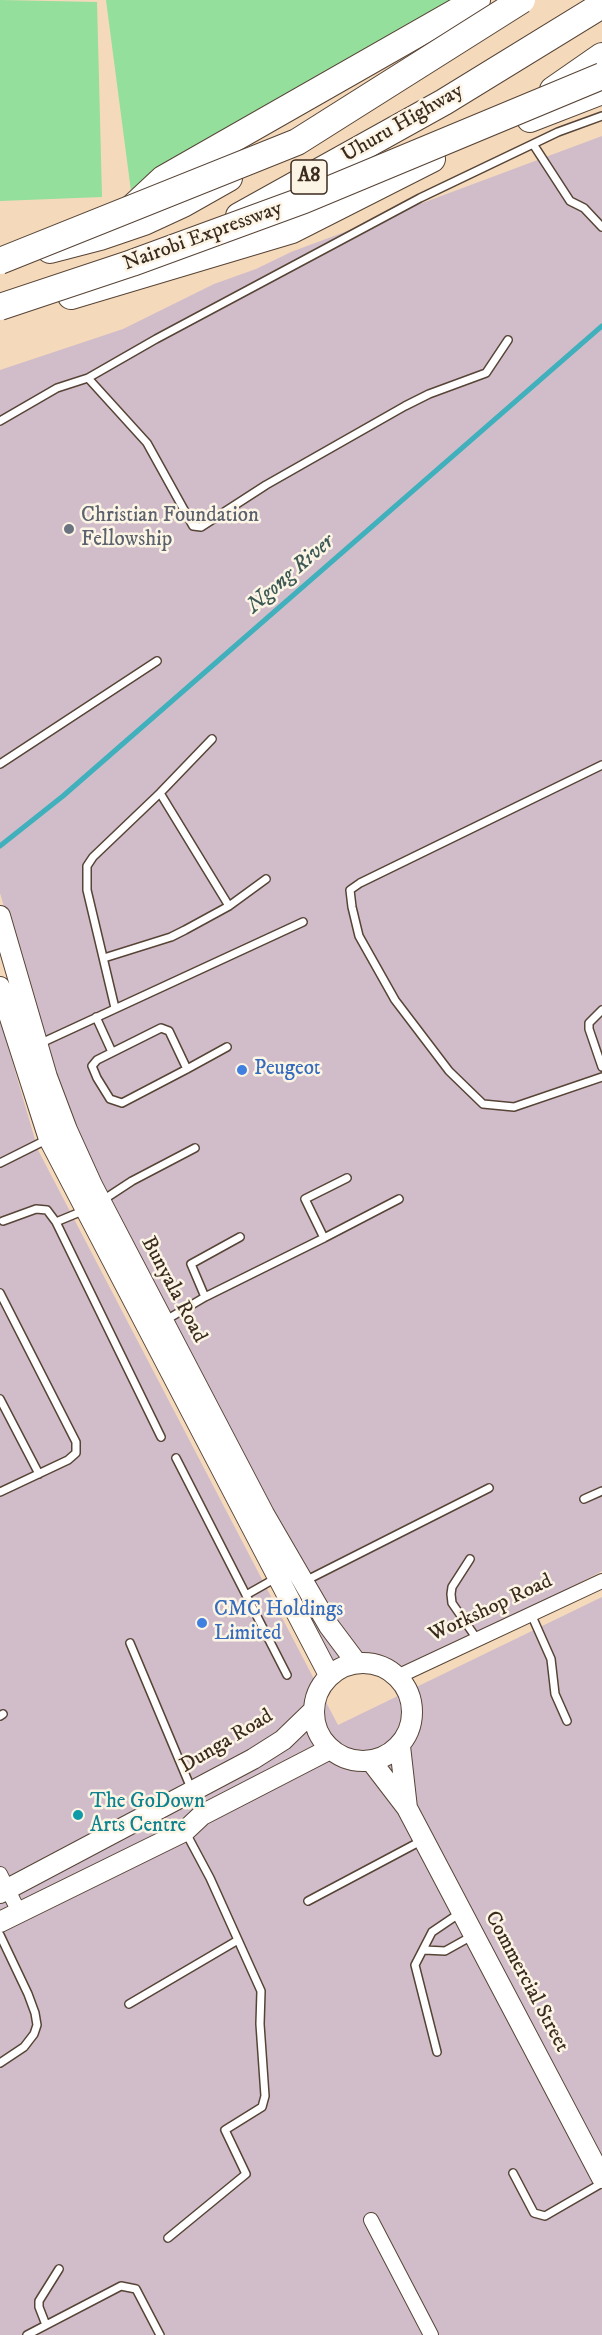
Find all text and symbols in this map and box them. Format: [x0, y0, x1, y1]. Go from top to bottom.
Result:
street label: Uhuru Highway [338, 79, 468, 169]
road number: A8 [291, 160, 327, 194]
street label: Nairobi Expressway [120, 197, 286, 277]
place label: Christian Foundation Fellowship [81, 504, 259, 554]
marker: Christian Foundation Fellowship [62, 522, 76, 536]
water label: Ngong River [242, 530, 340, 620]
place label: Peugeot [254, 1057, 321, 1083]
marker: Peugeot [235, 1063, 249, 1077]
street label: Bunyala Road [135, 1233, 211, 1347]
street label: Workshop Road [425, 1569, 557, 1649]
place label: CMC Holdings Limited [214, 1598, 343, 1648]
marker: CMC Holdings Limited [195, 1616, 209, 1630]
street label: Dunga Road [176, 1704, 278, 1780]
place label: The GoDown Arts Centre [90, 1790, 205, 1840]
marker: The GoDown Arts Centre [71, 1808, 85, 1822]
street label: Commercial Street [478, 1907, 574, 2057]

